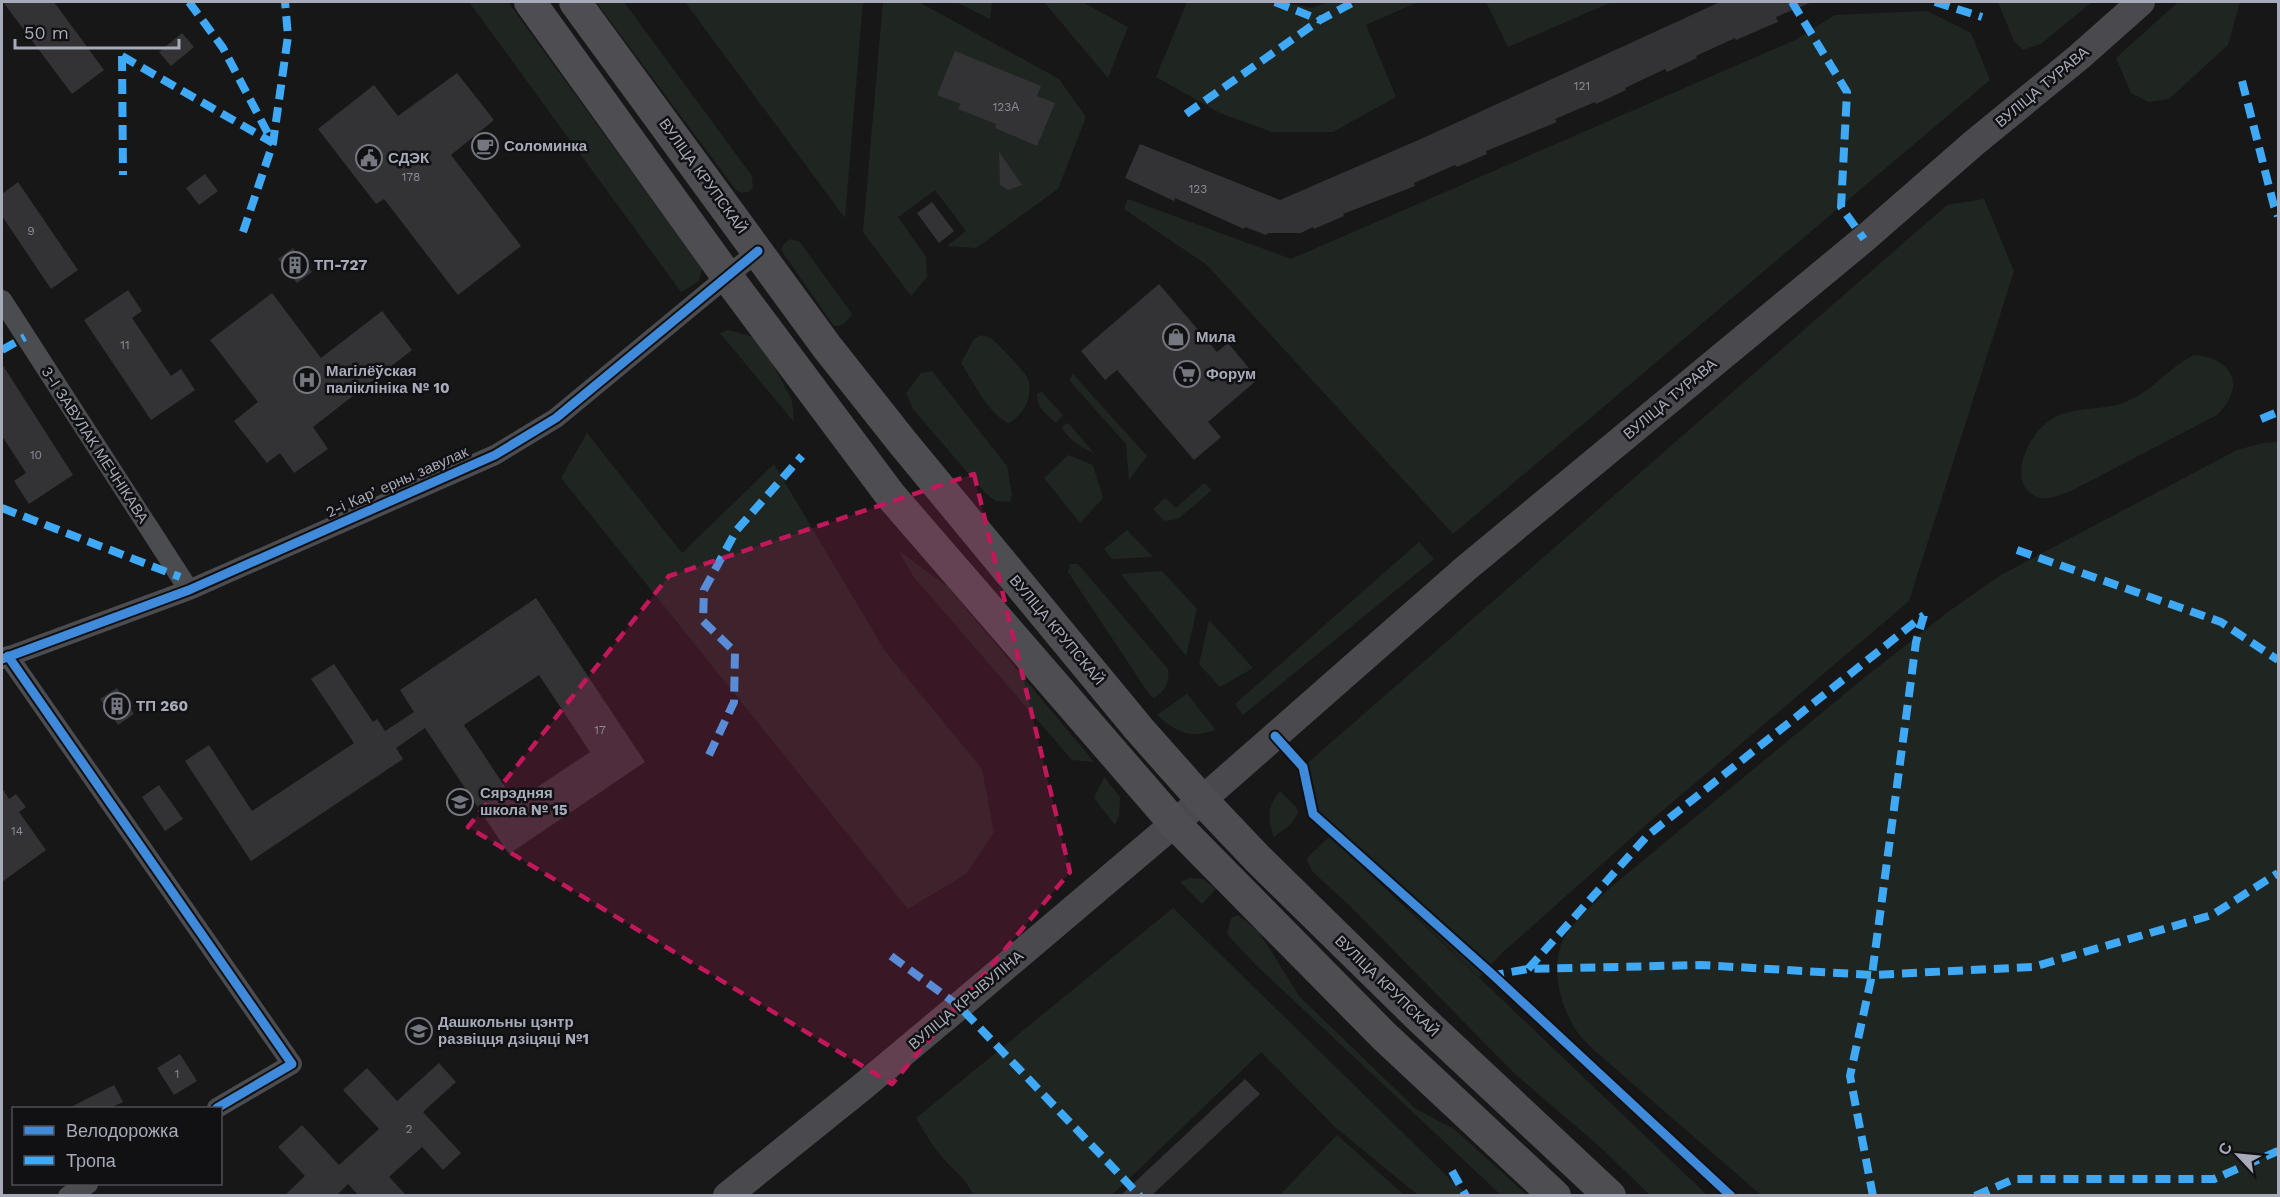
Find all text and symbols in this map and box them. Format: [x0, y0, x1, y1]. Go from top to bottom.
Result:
scale bar [15, 12, 178, 50]
text: 50 m [24, 22, 69, 43]
street label: ВУЛІЦА ТУРАВА [1992, 43, 2092, 131]
house number: 121 [1574, 79, 1590, 93]
house number: 123А [993, 100, 1019, 114]
street label: ВУЛІЦА КРУПСКАЙ [655, 115, 751, 237]
cafe icon: Соломинка [470, 131, 500, 161]
place label: Соломинка [504, 137, 588, 155]
public building icon: СДЭК [354, 143, 384, 173]
place label: СДЭК [388, 149, 430, 167]
house number: 178 [402, 170, 420, 184]
house number: 123 [1189, 182, 1207, 196]
house number: 9 [27, 224, 35, 238]
building icon: ТП-727 [280, 250, 310, 280]
place label: ТП-727 [314, 256, 367, 274]
shop icon: Мила [1161, 322, 1191, 352]
place label: Мила [1196, 328, 1236, 346]
house number: 11 [120, 338, 130, 352]
street label: ВУЛІЦА ТУРАВА [1620, 355, 1720, 443]
supermarket icon: Форум [1172, 359, 1202, 389]
place label: Магілёўская паліклініка № 10 [326, 362, 450, 397]
street label: 3-І ЗАВУЛАК МЕЧНІКАВА [38, 363, 152, 527]
hospital icon: Магілёўская паліклініка № 10 [292, 365, 322, 395]
place label: Форум [1206, 365, 1256, 383]
street label: 2-і Карʼерны завулак [323, 442, 471, 521]
house number: 10 [30, 448, 42, 462]
street label: ВУЛІЦА КРУПСКАЙ [1006, 571, 1108, 689]
building icon: ТП 260 [102, 691, 132, 721]
place label: ТП 260 [136, 697, 188, 715]
house number: 17 [594, 723, 606, 737]
place label: Сярэдняя школа № 15 [480, 784, 568, 819]
school or university icon: Сярэдняя школа № 15 [445, 787, 475, 817]
house number: 14 [11, 824, 23, 838]
street label: ВУЛІЦА КРУПСКАЙ [1331, 932, 1443, 1040]
street label: ВУЛІЦА КРЫВУЛІНА [905, 947, 1027, 1053]
place label: Дашкольны цэнтр развіцця дзіцяці №1 [438, 1013, 589, 1048]
school or university icon: Дашкольны цэнтр развіцця дзіцяці №1 [404, 1016, 434, 1046]
house number: 1 [175, 1067, 179, 1081]
legend [12, 1107, 222, 1185]
text: Велодорожка [66, 1120, 179, 1141]
house number: 2 [406, 1122, 413, 1136]
north arrow [2208, 1125, 2268, 1185]
text: С [2214, 1139, 2236, 1158]
text: Тропа [66, 1150, 117, 1171]

